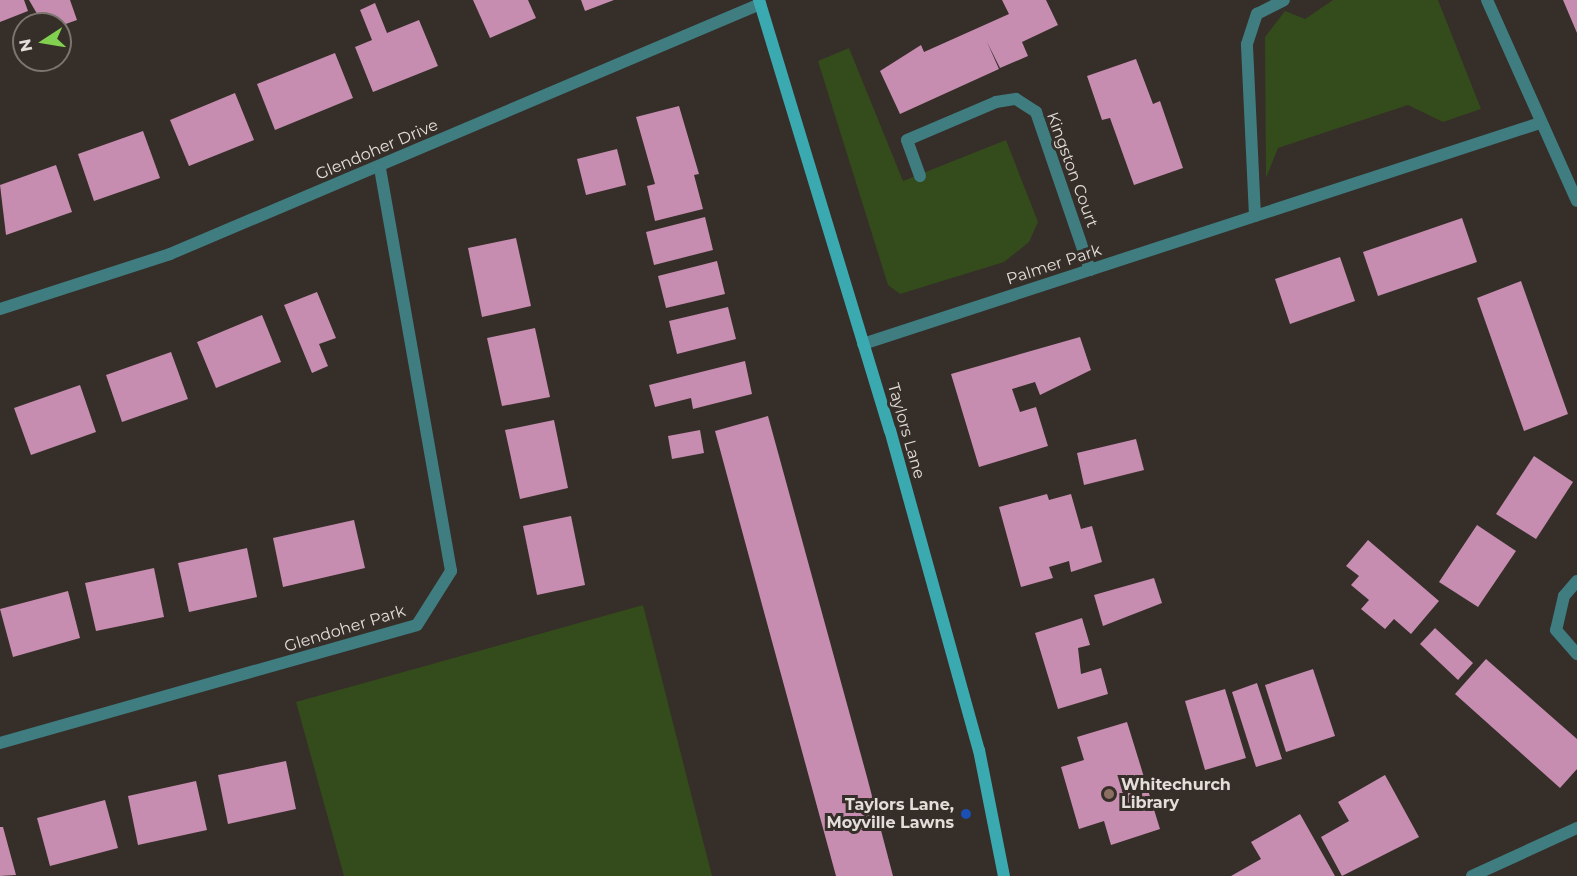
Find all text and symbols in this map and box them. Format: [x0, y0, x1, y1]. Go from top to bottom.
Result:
north arrow [12, 12, 72, 72]
text: N [15, 37, 36, 54]
street label: Kingston Court [1042, 110, 1102, 230]
street label: Glendoher Drive [313, 116, 441, 184]
street label: Palmer Park [1004, 241, 1104, 289]
street label: Taylors Lane [883, 381, 929, 481]
street label: Glendoher Park [282, 601, 408, 657]
place label: Whitechurch Library [1121, 775, 1231, 813]
marker: Whitechurch Library [1102, 787, 1116, 801]
place label: Taylors Lane, Moyville Lawns [827, 795, 954, 833]
marker: Taylors Lane, Moyville Lawns [959, 807, 973, 821]

